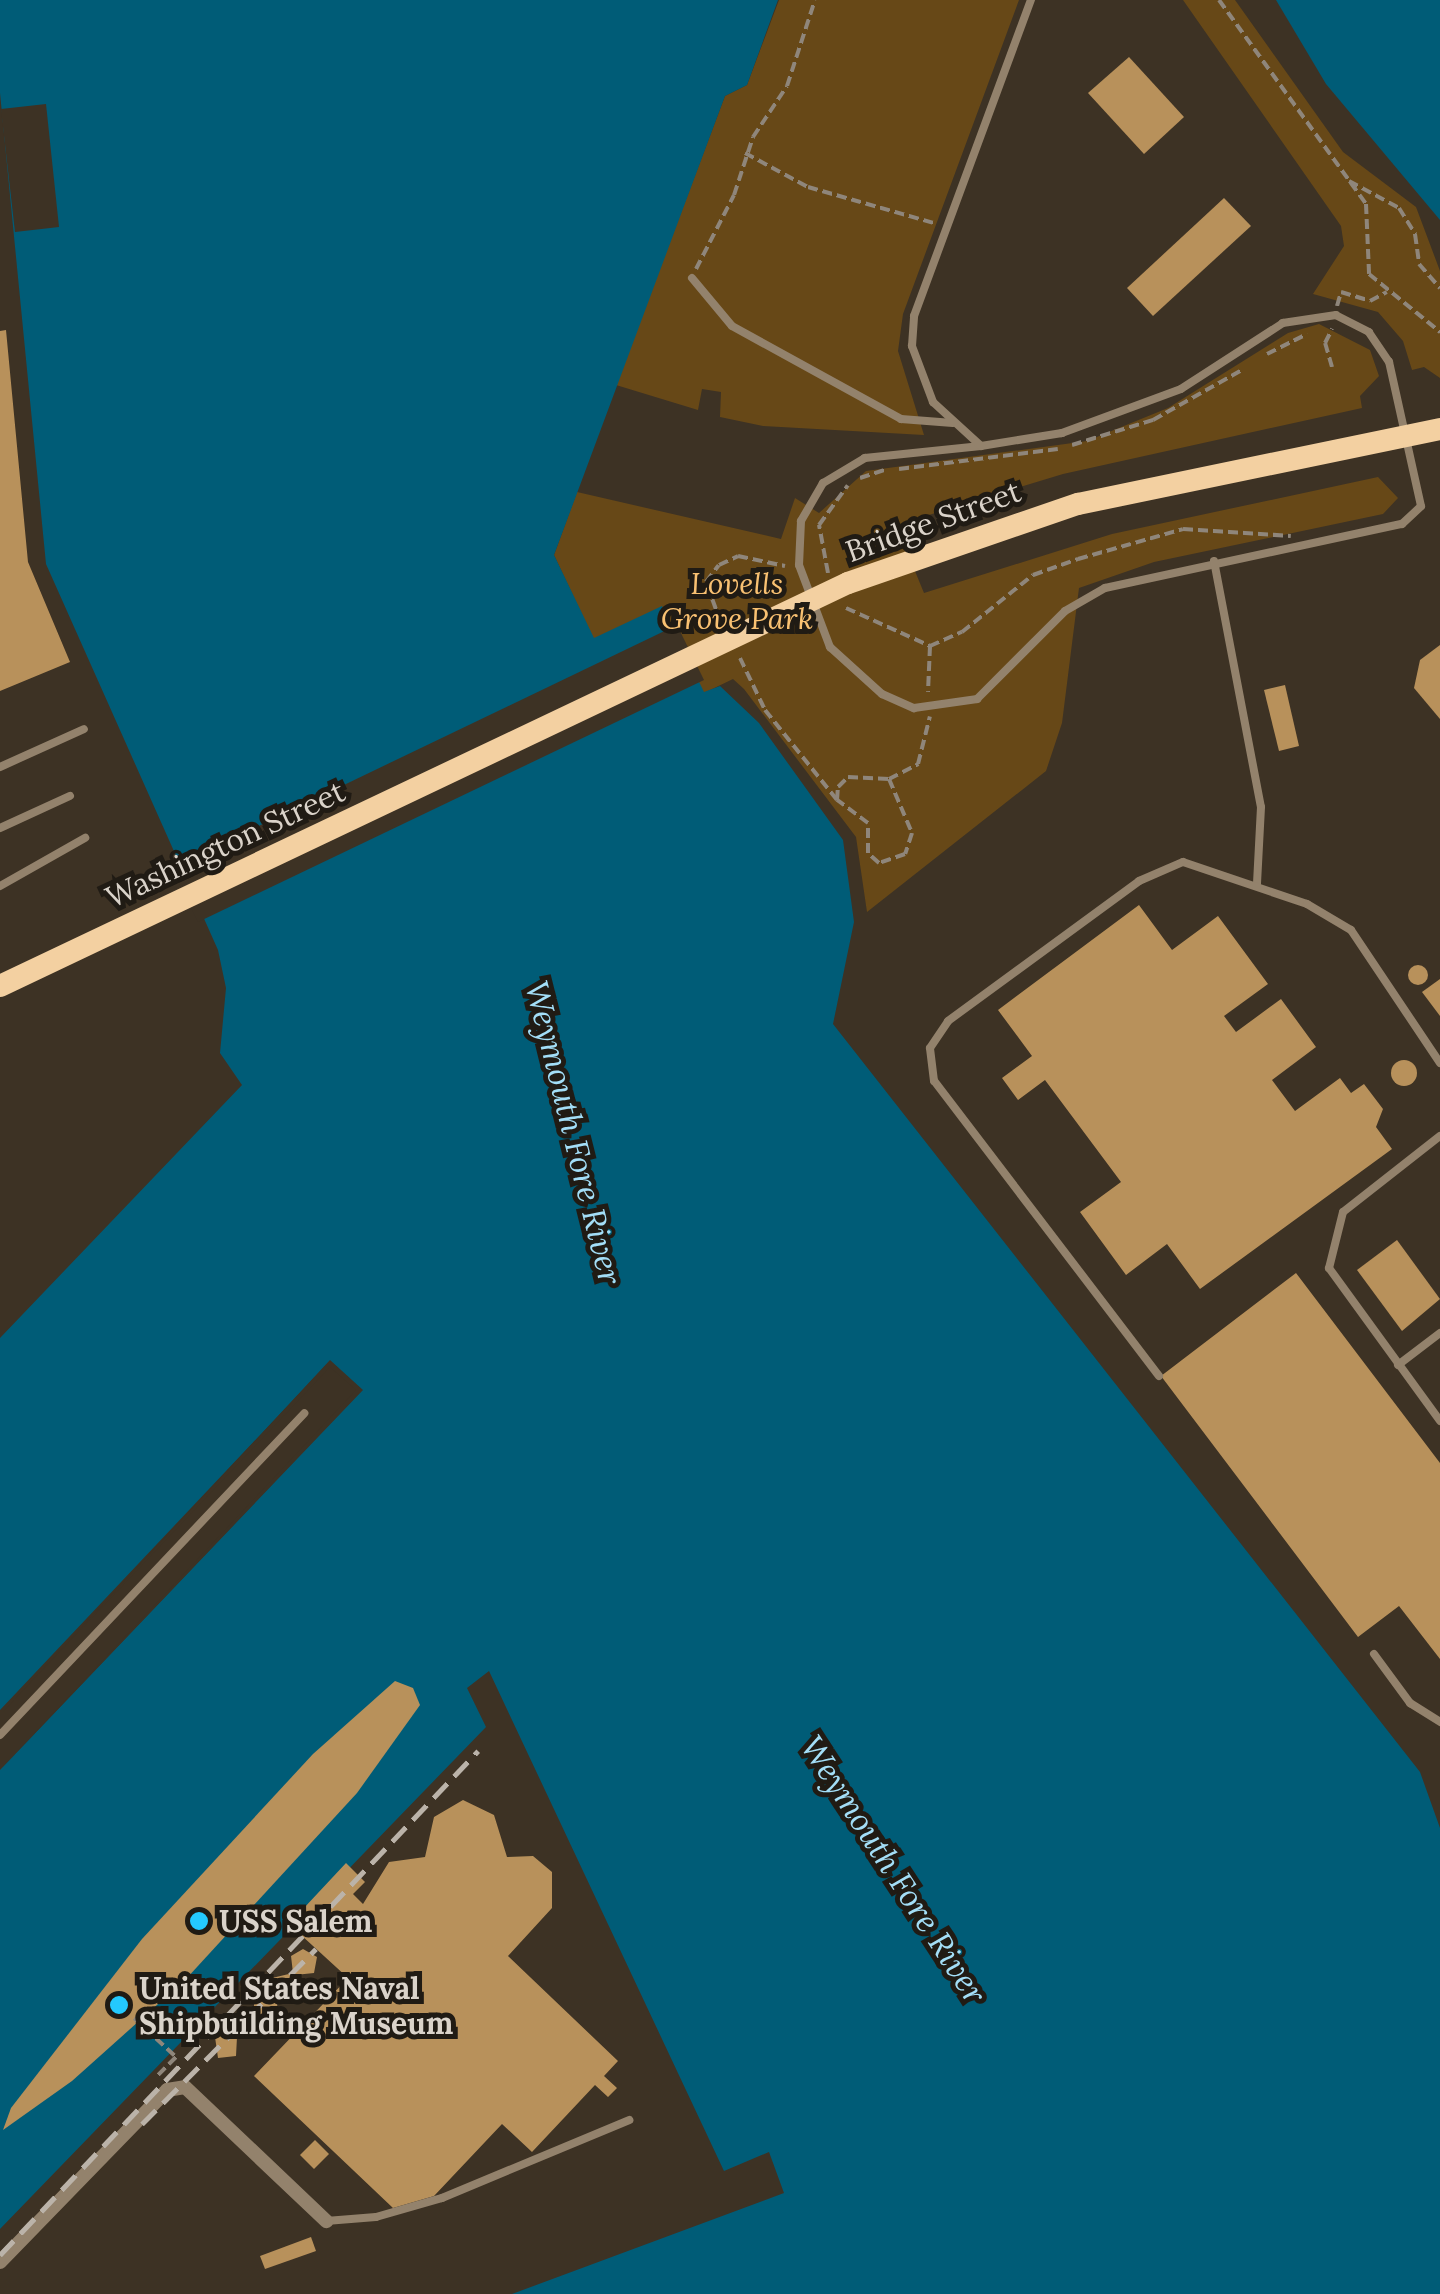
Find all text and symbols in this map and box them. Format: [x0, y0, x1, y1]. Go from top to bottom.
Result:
street label: Bridge Street [841, 473, 1025, 569]
park label: Lovells Grove Park [661, 565, 813, 636]
street label: Washington Street [100, 773, 350, 915]
water label: Weymouth Fore River [517, 977, 629, 1289]
water label: Weymouth Fore River [792, 1729, 994, 2011]
place label: USS Salem [219, 1903, 372, 1939]
marker: USS Salem [188, 1910, 210, 1932]
place label: United States Naval Shipbuilding Museum [139, 1970, 453, 2040]
marker: United States Naval Shipbuilding Museum [108, 1994, 130, 2016]

